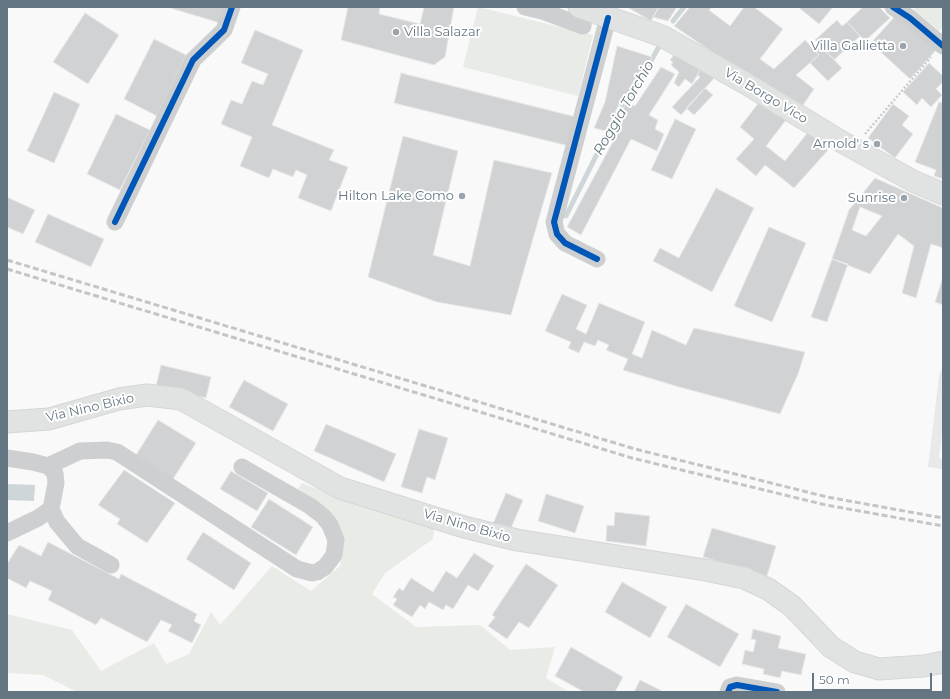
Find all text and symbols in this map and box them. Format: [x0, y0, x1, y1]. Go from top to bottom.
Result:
place label: Villa Salazar [404, 24, 481, 40]
marker: Villa Salazar [391, 27, 401, 37]
place label: Villa Gallietta [811, 38, 895, 54]
marker: Villa Gallietta [898, 41, 908, 51]
water label: Roggia Torchio [590, 58, 658, 158]
street label: Via Borgo Vico [721, 65, 811, 127]
place label: Arnold' s [813, 136, 869, 152]
marker: Arnold' s [872, 139, 882, 149]
place label: Hilton Lake Como [338, 188, 454, 204]
place label: Sunrise [848, 190, 896, 206]
marker: Hilton Lake Como [457, 191, 467, 201]
marker: Sunrise [899, 193, 909, 203]
street label: Via Nino Bixio [45, 390, 135, 426]
street label: Via Nino Bixio [422, 506, 512, 546]
scale bar [814, 665, 934, 691]
text: 50 m [819, 672, 850, 687]

